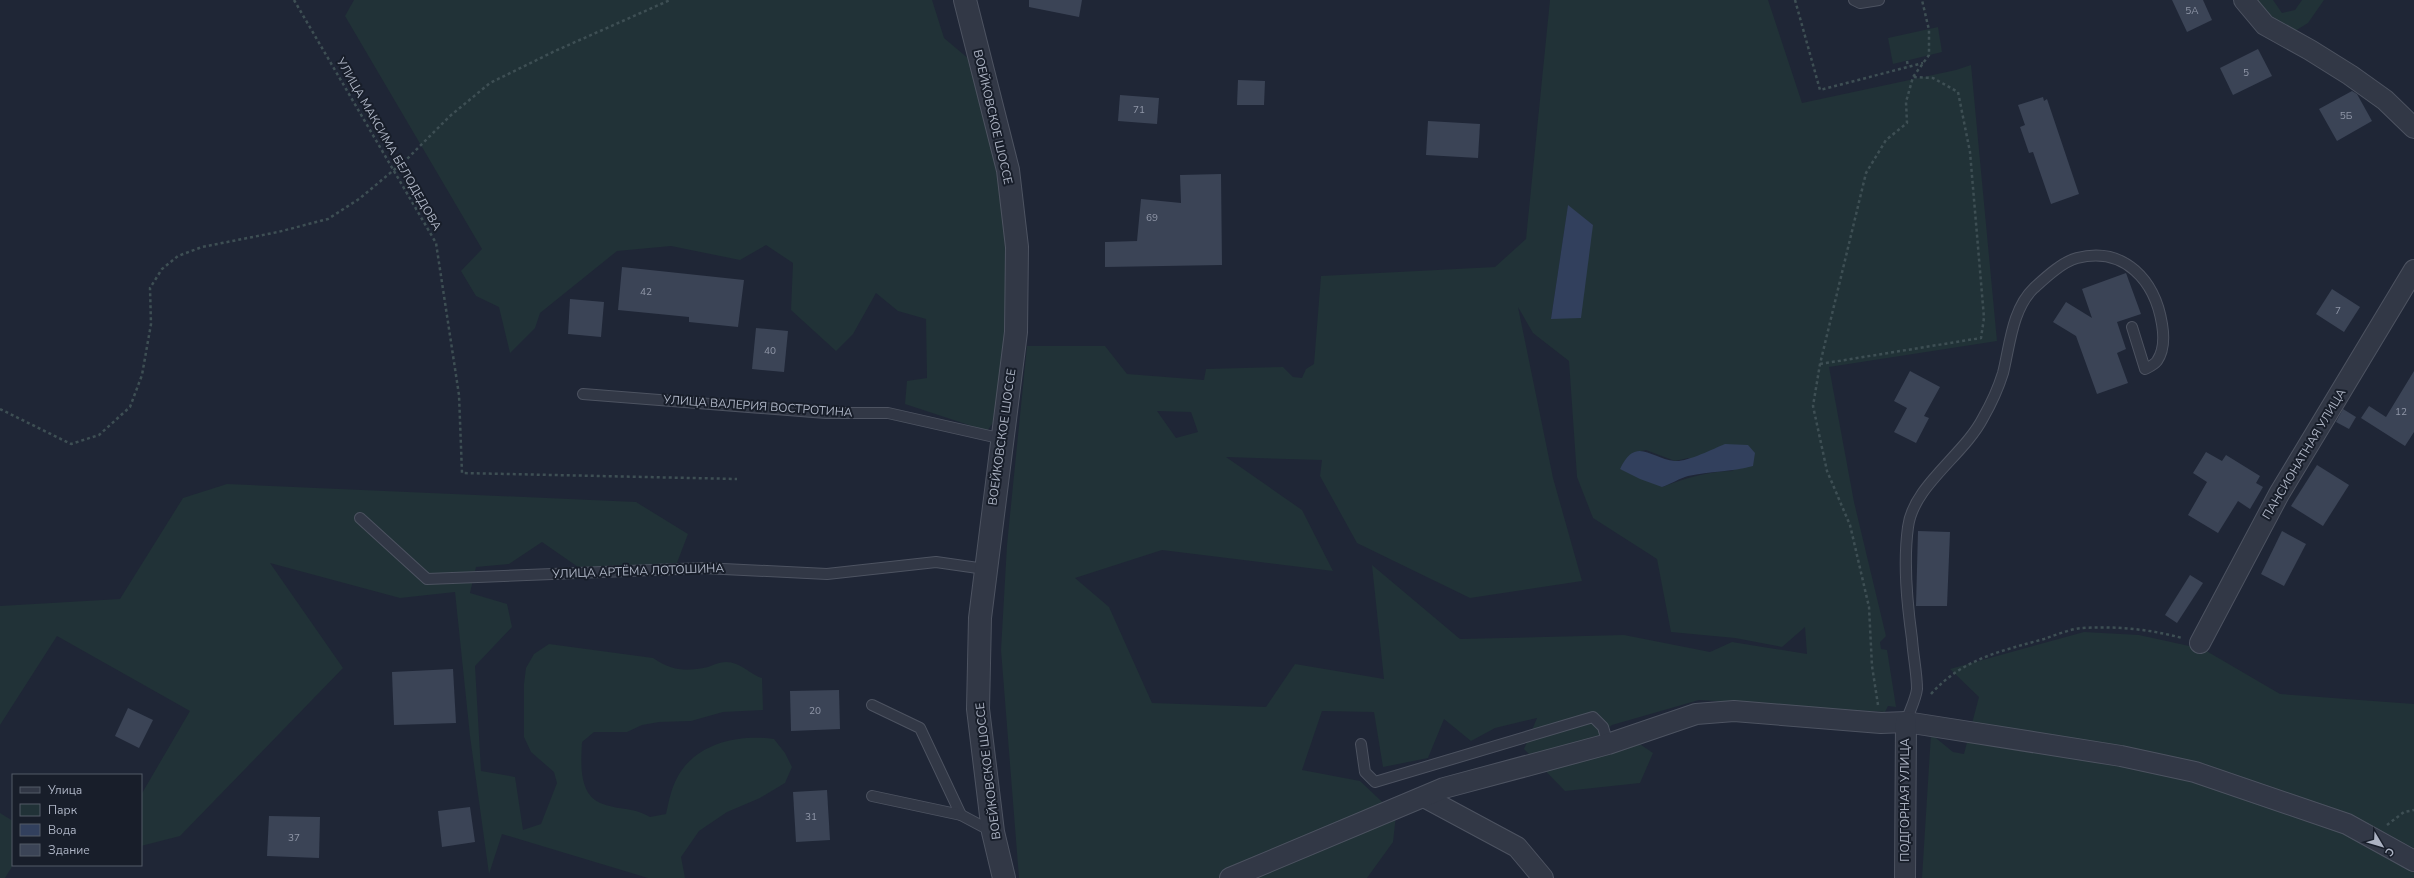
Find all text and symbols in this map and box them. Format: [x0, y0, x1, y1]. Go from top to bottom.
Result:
house number: 5А [2185, 4, 2199, 18]
street label: ВОЕЙКОВСКОЕ ШОССЕ [970, 48, 1016, 186]
street label: УЛИЦА МАКСИМА БЕЛОДЕДОВА [332, 54, 445, 233]
house number: 5 [2243, 66, 2249, 80]
house number: 71 [1133, 103, 1145, 117]
house number: 5Б [2340, 109, 2353, 123]
house number: 69 [1146, 211, 1158, 225]
house number: 42 [640, 285, 652, 299]
house number: 7 [2335, 304, 2341, 318]
house number: 40 [764, 344, 776, 358]
street label: ВОЕЙКОВСКОЕ ШОССЕ [984, 368, 1020, 506]
street label: ПАНСИОНАТНАЯ УЛИЦА [2259, 385, 2350, 522]
street label: УЛИЦА ВАЛЕРИЯ ВОСТРОТИНА [662, 391, 853, 421]
house number: 12 [2395, 405, 2407, 419]
street label: УЛИЦА АРТЁМА ЛОТОШИНА [551, 560, 725, 582]
street label: ВОЕЙКОВСКОЕ ШОССЕ [972, 702, 1004, 840]
house number: 20 [809, 704, 821, 718]
street label: ПОДГОРНАЯ УЛИЦА [1897, 738, 1913, 862]
legend [12, 774, 142, 866]
text: Улица [47, 782, 82, 798]
text: Парк [48, 802, 78, 818]
house number: 31 [805, 810, 817, 824]
text: Вода [48, 822, 76, 838]
north arrow [2362, 826, 2402, 866]
house number: 37 [288, 831, 300, 845]
text: Здание [48, 842, 90, 858]
text: С [2381, 844, 2398, 860]

